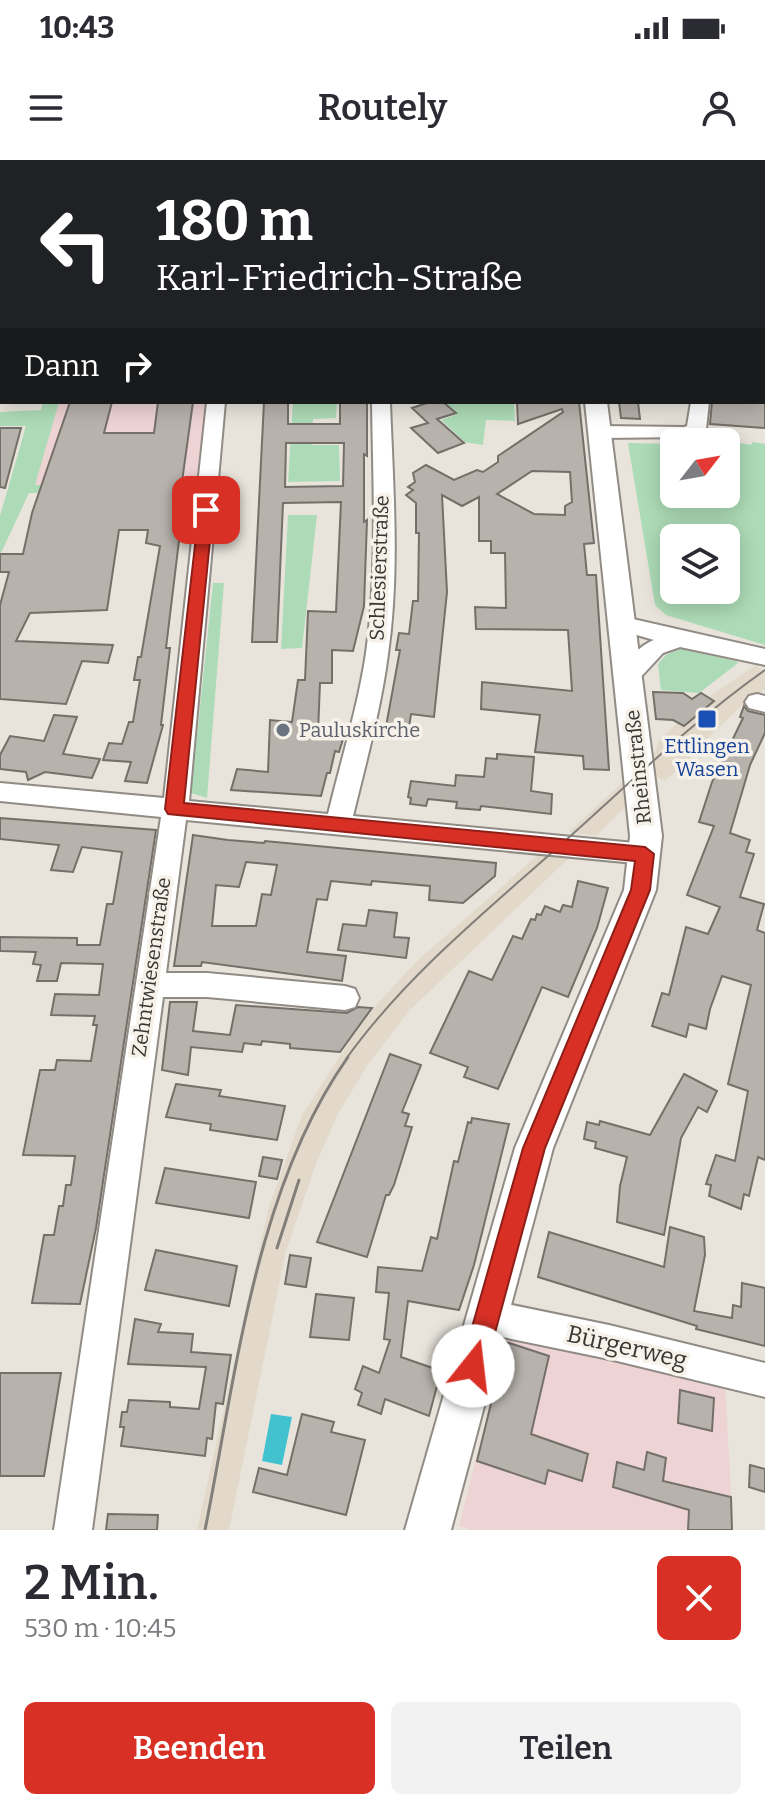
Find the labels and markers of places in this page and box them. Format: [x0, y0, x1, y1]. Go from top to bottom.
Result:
pin [172, 476, 240, 544]
marker: Ettlingen Wasen [696, 708, 718, 730]
place label: Pauluskirche [299, 718, 420, 742]
marker: Pauluskirche [274, 721, 292, 739]
place label: Ettlingen Wasen [664, 734, 750, 781]

